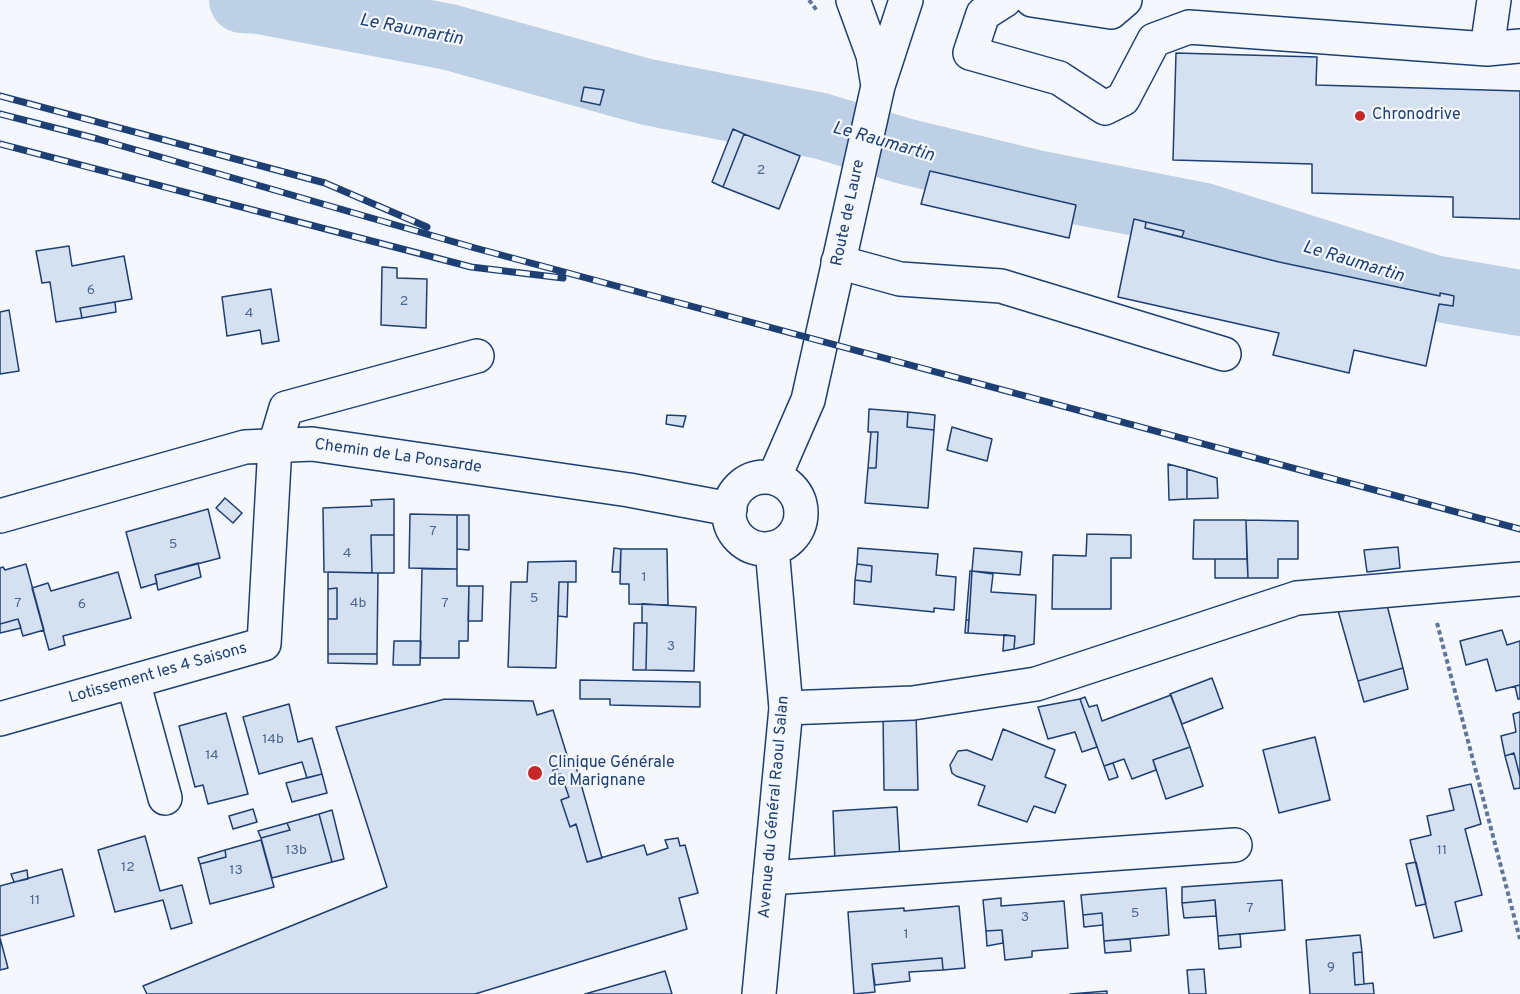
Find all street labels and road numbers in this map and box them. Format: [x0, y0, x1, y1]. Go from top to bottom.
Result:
street label: Route de Laure [828, 158, 870, 268]
street label: Chemin de La Ponsarde [313, 436, 483, 478]
street label: Lotissement les 4 Saisons [67, 639, 249, 709]
street label: Avenue du Général Raoul Salan [756, 695, 794, 919]

